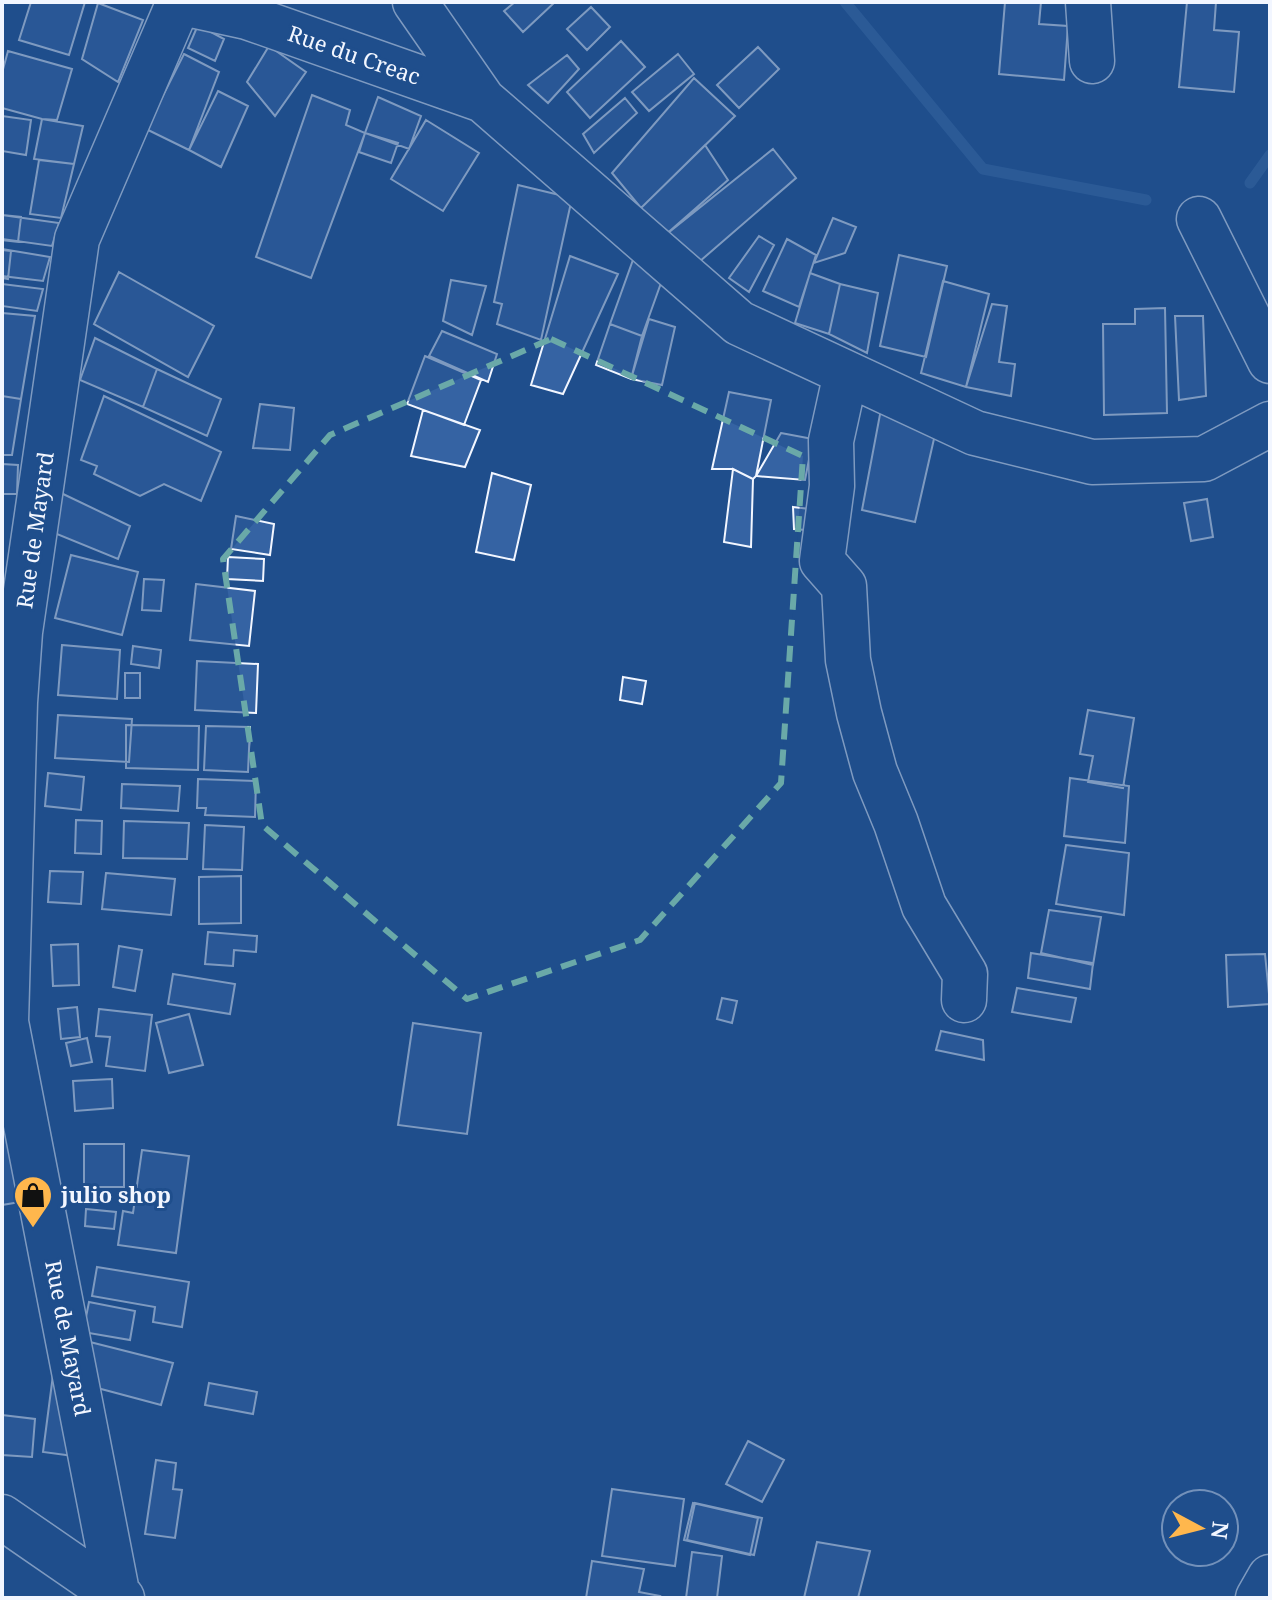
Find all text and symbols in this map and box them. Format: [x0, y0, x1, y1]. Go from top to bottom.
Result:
street label: Rue du Creac [284, 17, 424, 91]
street label: Rue de Mayard [8, 449, 60, 610]
shop icon: julio shop [12, 1174, 54, 1229]
place label: julio shop [60, 1179, 171, 1209]
street label: Rue de Mayard [39, 1257, 99, 1419]
north arrow [1160, 1488, 1240, 1568]
text: N [1205, 1520, 1237, 1541]

